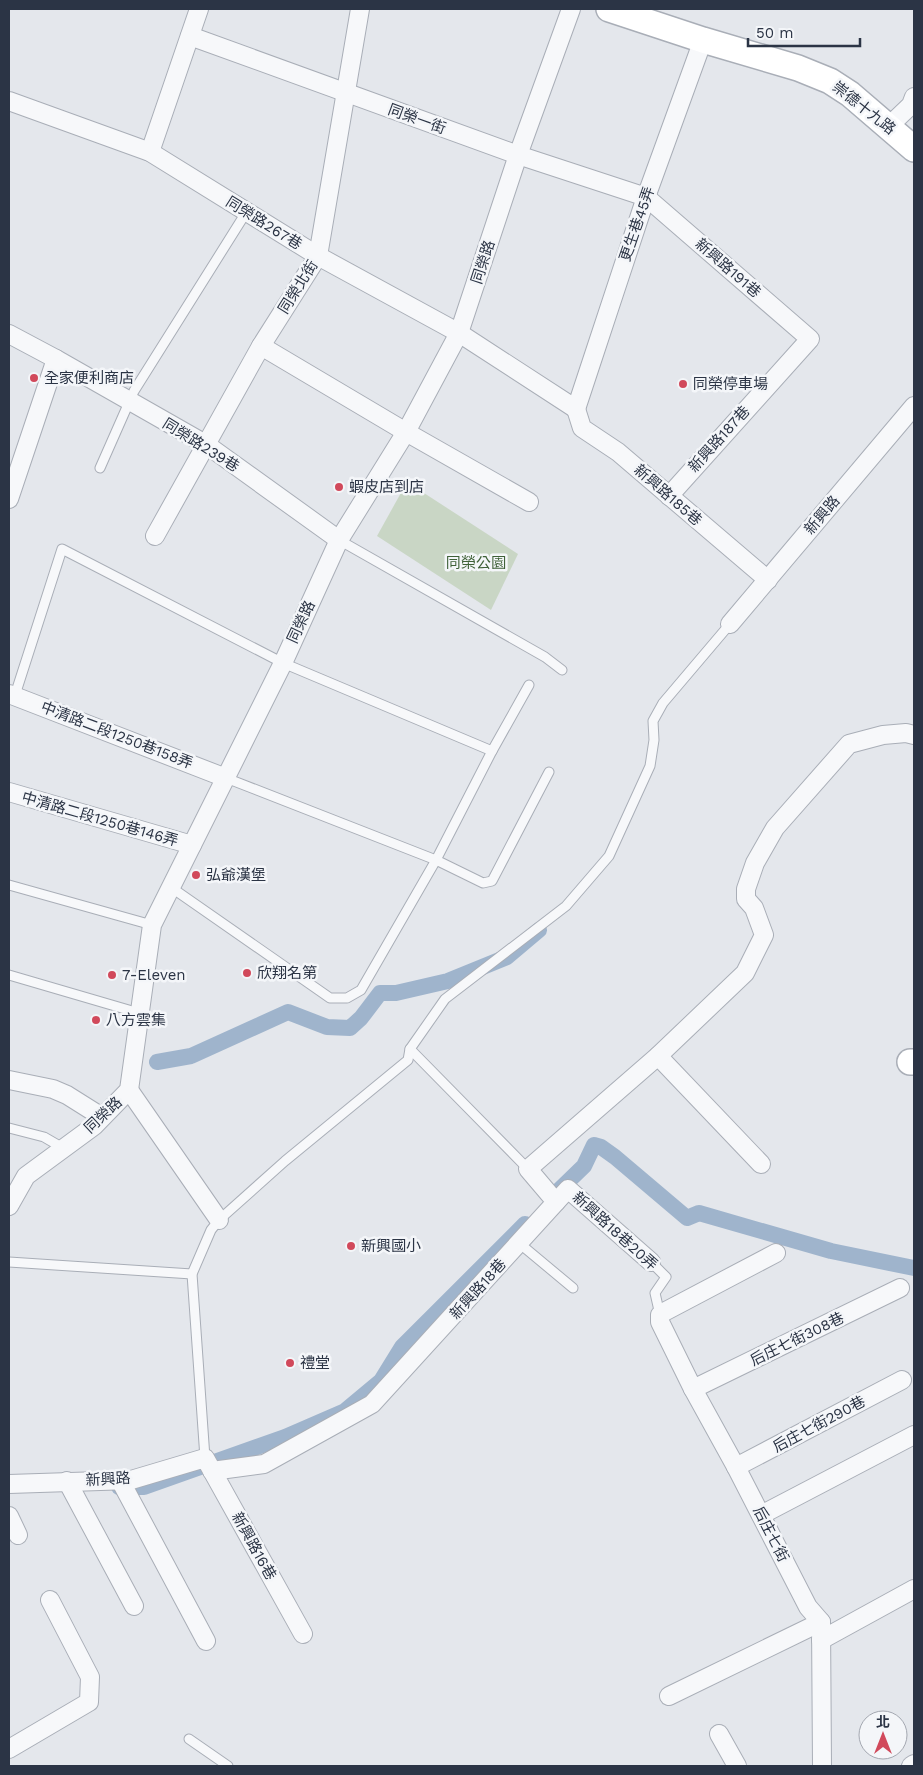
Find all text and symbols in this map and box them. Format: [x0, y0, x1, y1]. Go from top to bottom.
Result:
scale bar [748, 15, 860, 47]
text: 50 m [756, 24, 793, 42]
street label: 崇德十九路 [829, 78, 899, 138]
street label: 同榮一街 [386, 100, 448, 138]
street label: 更生巷45弄 [616, 184, 658, 264]
street label: 同榮路267巷 [223, 193, 305, 253]
street label: 新興路191巷 [692, 235, 764, 301]
street label: 同榮路 [467, 238, 499, 286]
street label: 同榮北街 [274, 257, 322, 317]
place label: 全家便利商店 [44, 369, 134, 387]
marker: 全家便利商店 [28, 372, 40, 384]
place label: 同榮停車場 [693, 375, 768, 393]
marker: 同榮停車場 [677, 378, 689, 390]
street label: 新興路187巷 [685, 402, 753, 476]
street label: 同榮路239巷 [159, 414, 243, 476]
street label: 新興路185巷 [630, 461, 706, 529]
place label: 蝦皮店到店 [349, 478, 424, 496]
marker: 蝦皮店到店 [333, 481, 345, 493]
street label: 新興路 [801, 492, 843, 538]
park label: 同榮公園 [446, 554, 506, 572]
street label: 同榮路 [283, 598, 319, 646]
street label: 中清路二段1250巷158弄 [38, 698, 196, 772]
street label: 中清路二段1250巷146弄 [20, 788, 180, 850]
place label: 弘爺漢堡 [206, 866, 266, 884]
marker: 弘爺漢堡 [190, 869, 202, 881]
place label: 欣翔名第 [257, 964, 317, 982]
place label: 7-Eleven [122, 966, 186, 984]
marker: 欣翔名第 [241, 967, 253, 979]
marker: 7-Eleven [106, 969, 118, 981]
place label: 八方雲集 [106, 1011, 166, 1029]
marker: 八方雲集 [90, 1014, 102, 1026]
street label: 同榮路 [80, 1093, 126, 1137]
street label: 新興路18巷20弄 [569, 1188, 661, 1274]
place label: 新興國小 [361, 1237, 421, 1255]
marker: 新興國小 [345, 1240, 357, 1252]
street label: 新興路18巷 [446, 1255, 510, 1323]
street label: 后庄七街308巷 [747, 1308, 847, 1370]
place label: 禮堂 [300, 1354, 330, 1372]
marker: 禮堂 [284, 1357, 296, 1369]
street label: 后庄七街290巷 [770, 1392, 868, 1456]
street label: 新興路 [85, 1469, 131, 1489]
street label: 后庄七街 [749, 1503, 793, 1565]
street label: 新興路16巷 [228, 1509, 280, 1583]
north arrow [858, 1710, 908, 1760]
text: 北 [876, 1714, 890, 1730]

